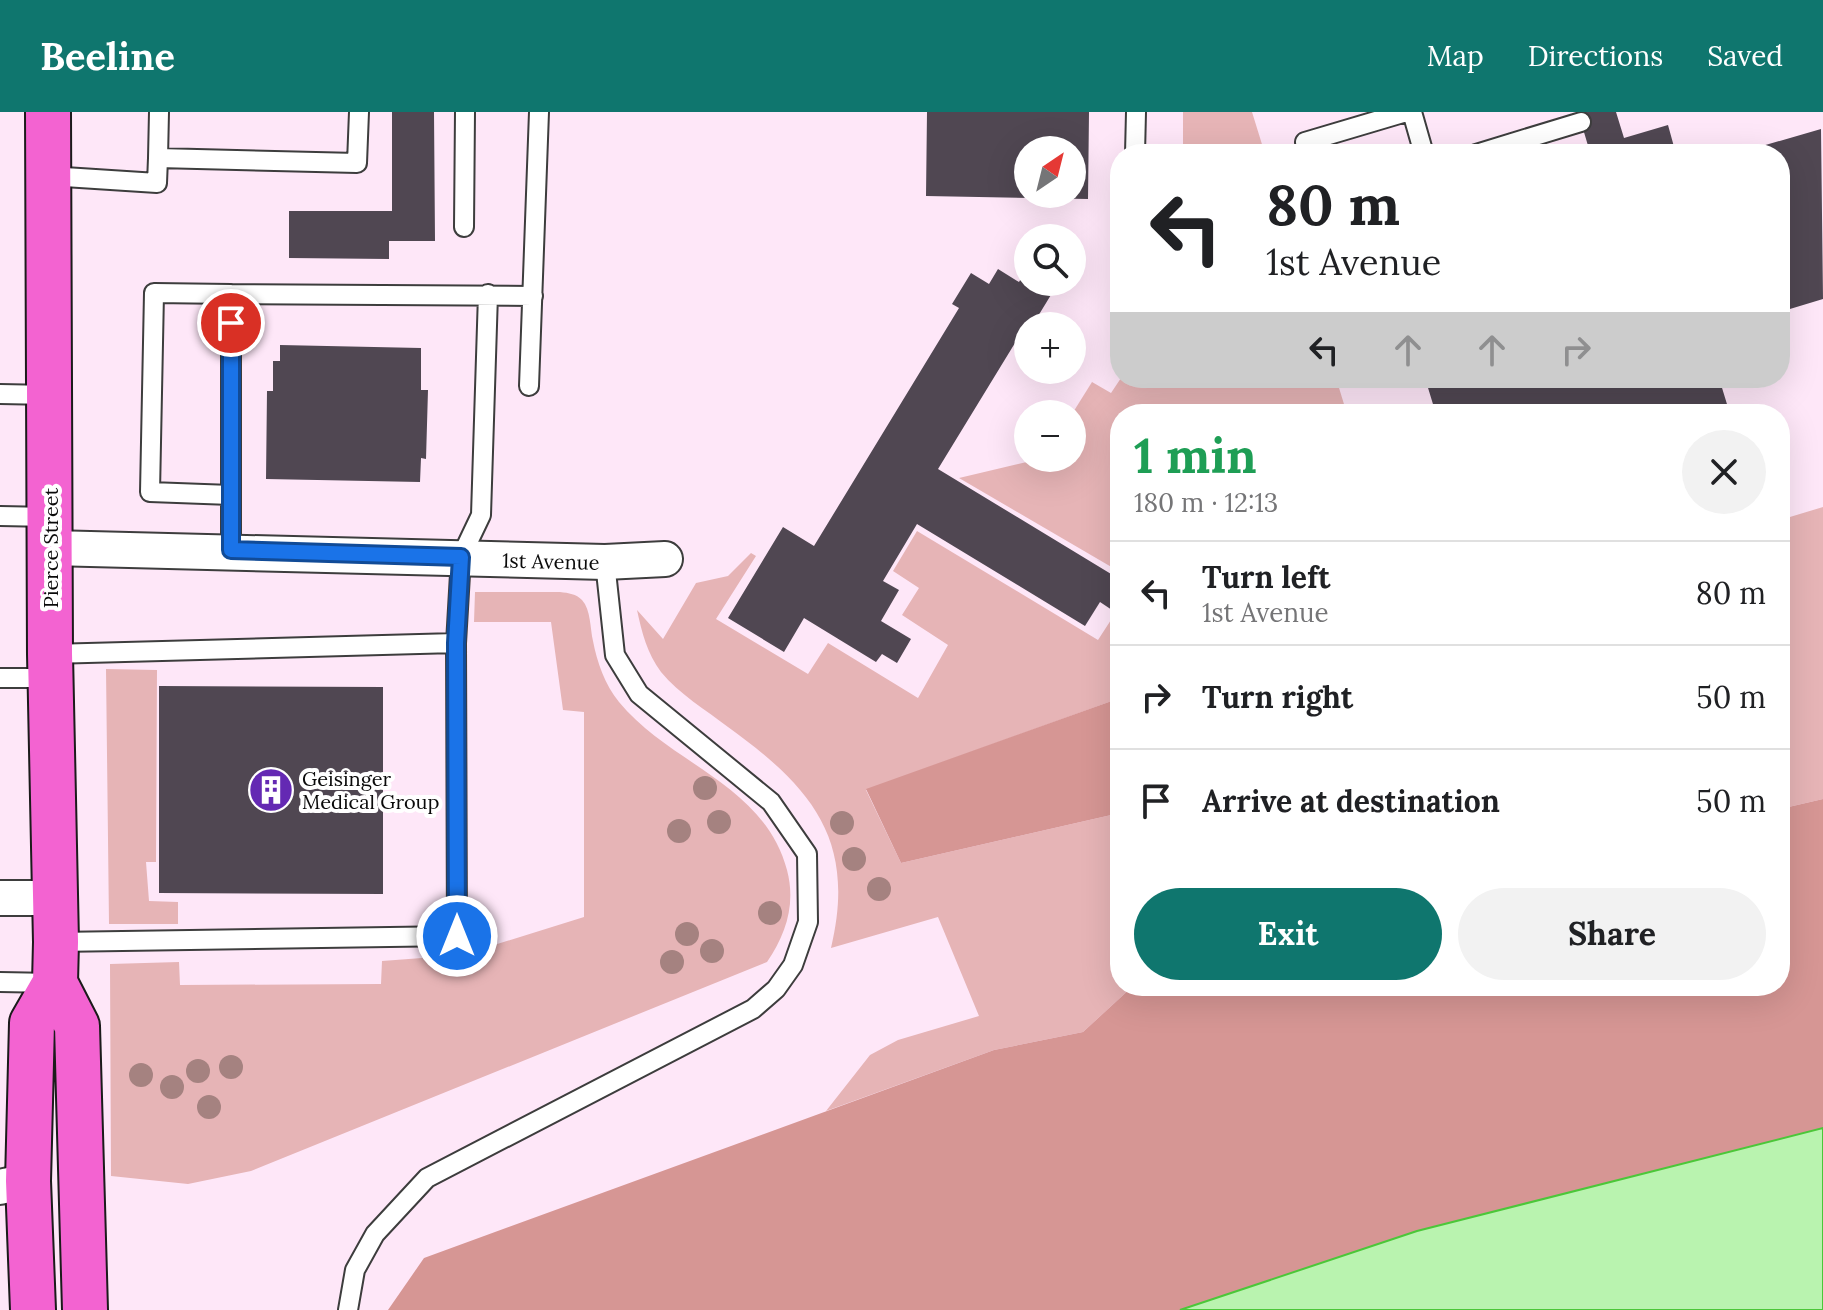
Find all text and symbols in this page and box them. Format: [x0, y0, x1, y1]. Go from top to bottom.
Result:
text: Beeline [40, 32, 175, 80]
text: Map [1427, 38, 1484, 74]
text: Directions [1528, 38, 1663, 74]
text: Saved [1707, 38, 1783, 74]
north arrow [1014, 136, 1086, 208]
map controls [1014, 136, 1086, 472]
text: 80 m [1266, 169, 1400, 240]
icon: left [1134, 176, 1238, 280]
button: search [1014, 224, 1086, 296]
text: 1st Avenue [1266, 239, 1441, 285]
pin [197, 289, 265, 357]
icon: arrive [209, 301, 253, 345]
button: + [1014, 312, 1086, 384]
icon: left [1302, 328, 1346, 372]
icon: ahead [1386, 328, 1430, 372]
icon: ahead [1470, 328, 1514, 372]
icon: right [1554, 328, 1598, 372]
button: − [1014, 400, 1086, 472]
text: 1 min [1134, 425, 1257, 486]
button: close [1682, 430, 1766, 514]
text: 180 m · 12:13 [1134, 486, 1278, 519]
street label: Pierce Street [38, 488, 63, 608]
street label: 1st Avenue [502, 547, 600, 574]
text: Turn left [1202, 558, 1330, 596]
icon: left [1134, 571, 1178, 615]
text: 80 m [1696, 574, 1766, 612]
text: 1st Avenue [1202, 596, 1329, 629]
icon: right [1134, 675, 1178, 719]
text: Turn right [1202, 678, 1353, 716]
text: 50 m [1696, 678, 1766, 716]
building icon: Geisinger Medical Group [247, 766, 295, 814]
place label: Geisinger Medical Group [302, 766, 440, 814]
icon: arrive [1134, 779, 1178, 823]
text: Arrive at destination [1202, 782, 1500, 820]
text: 50 m [1696, 782, 1766, 820]
button: Exit [1134, 888, 1442, 980]
button: Share [1458, 888, 1766, 980]
position arrow [415, 894, 499, 978]

